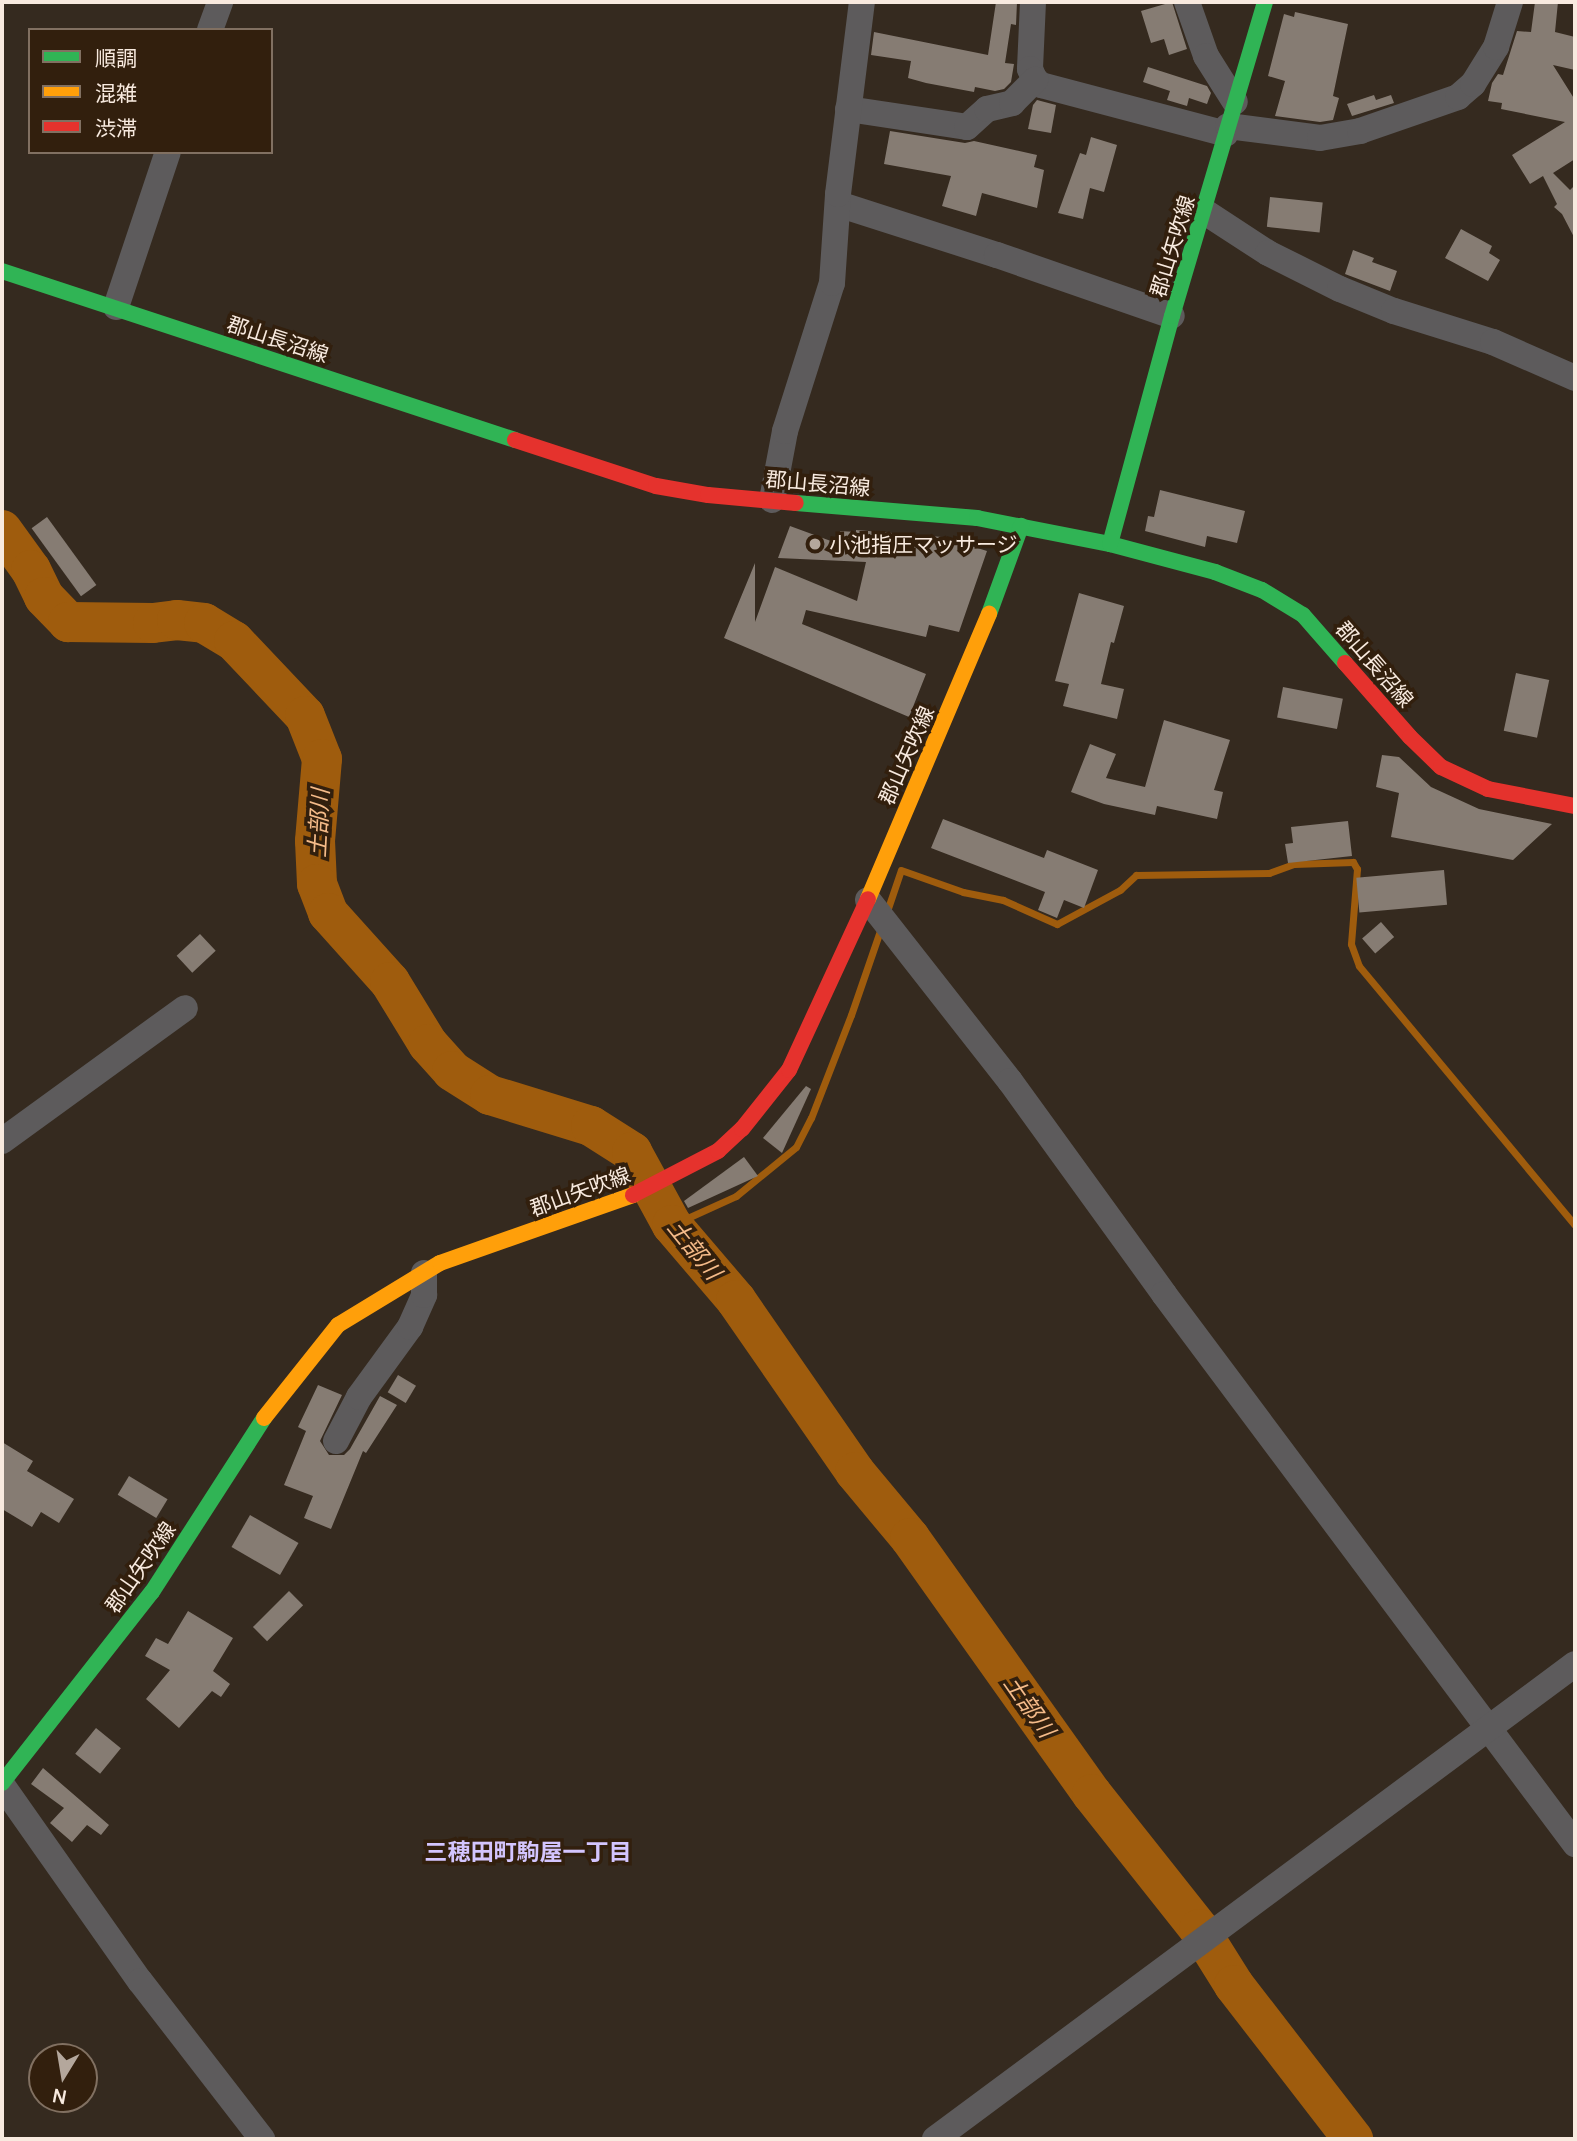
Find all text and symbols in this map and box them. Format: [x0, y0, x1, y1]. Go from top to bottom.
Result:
legend [28, 28, 273, 154]
text: 順調 [95, 44, 137, 72]
text: 混雑 [95, 79, 137, 107]
text: 渋滞 [95, 114, 137, 142]
street label: 郡山矢吹線 [1145, 192, 1199, 300]
street label: 郡山長沼線 [224, 311, 332, 367]
street label: 郡山長沼線 [765, 466, 871, 500]
place label: 小池指圧マッサージ [829, 531, 1018, 557]
marker: 小池指圧マッサージ [807, 536, 823, 552]
street label: 郡山長沼線 [1331, 616, 1419, 712]
street label: 郡山矢吹線 [873, 702, 939, 808]
water label: 土部川 [302, 788, 334, 858]
street label: 郡山矢吹線 [526, 1161, 634, 1221]
water label: 土部川 [663, 1214, 727, 1284]
street label: 郡山矢吹線 [100, 1517, 180, 1617]
water label: 土部川 [999, 1670, 1061, 1742]
district label: 三穂田町駒屋一丁目 [425, 1837, 631, 1865]
north arrow [28, 2043, 98, 2113]
text: N [50, 2083, 69, 2111]

